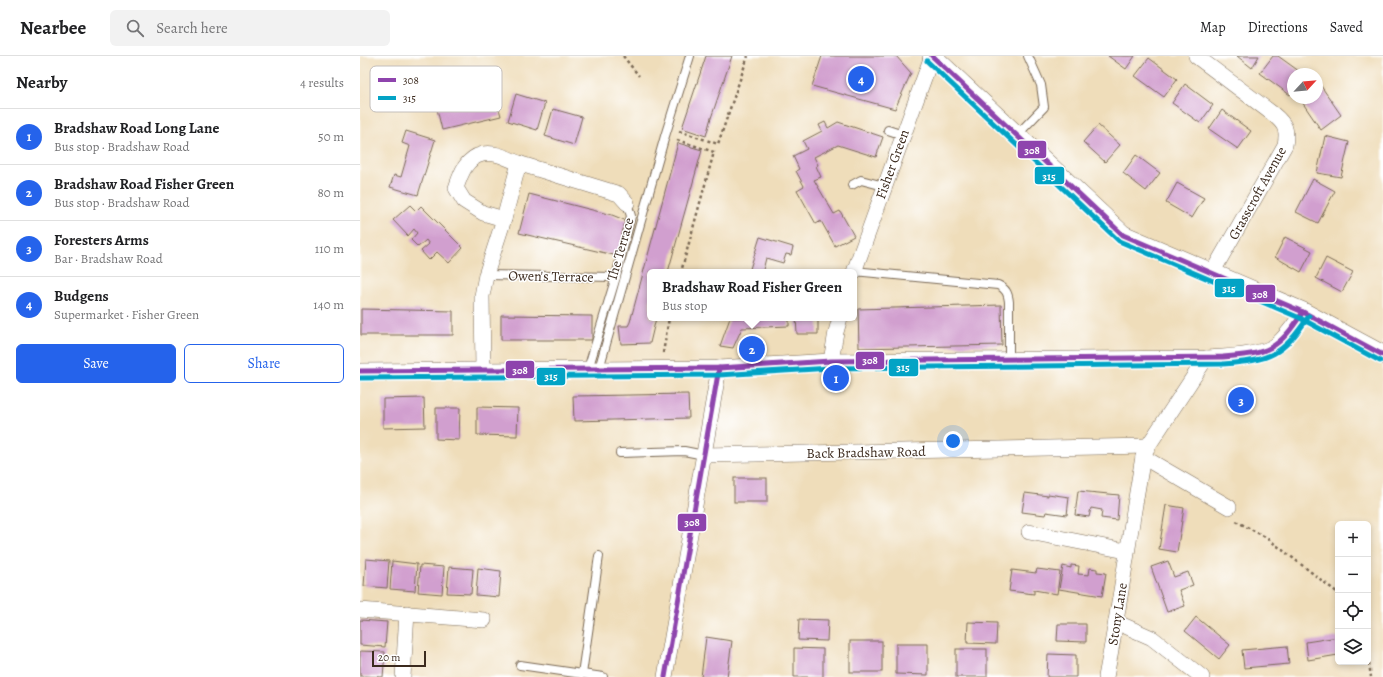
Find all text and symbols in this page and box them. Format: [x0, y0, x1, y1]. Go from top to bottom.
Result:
search box [110, 10, 390, 46]
text: Nearbee [20, 15, 86, 41]
icon: search [124, 17, 146, 39]
text: Search here [156, 18, 228, 38]
text: Map [1200, 18, 1226, 37]
text: Directions [1248, 18, 1308, 37]
text: Saved [1330, 18, 1363, 37]
pin: 4 [848, 64, 874, 94]
legend [370, 66, 502, 112]
north arrow [1287, 68, 1323, 104]
text: Nearby [16, 71, 67, 94]
text: 308 [403, 73, 419, 88]
text: 4 results [300, 74, 344, 91]
text: 315 [403, 91, 416, 106]
text: Bradshaw Road Long Lane [54, 118, 219, 138]
street label: Fisher Green [871, 126, 914, 202]
text: 1 [27, 128, 31, 145]
text: 50 m [318, 128, 344, 145]
text: Bus stop · Bradshaw Road [54, 138, 189, 155]
line badge: 308 [1017, 140, 1047, 159]
text: 308 [1024, 143, 1040, 158]
street label: Grasscroft Avenue [1224, 143, 1291, 243]
line badge: 315 [1034, 166, 1065, 185]
text: 315 [1042, 169, 1056, 184]
text: Bradshaw Road Fisher Green [54, 174, 234, 194]
text: 2 [26, 184, 32, 201]
text: 80 m [317, 184, 344, 201]
text: Bus stop · Bradshaw Road [54, 194, 189, 211]
street label: The Terrace [602, 215, 639, 283]
text: Foresters Arms [54, 230, 149, 250]
text: 3 [26, 240, 32, 257]
text: 110 m [315, 240, 344, 257]
text: Bar · Bradshaw Road [54, 250, 163, 267]
street label: Owen's Terrace [508, 266, 594, 287]
popup [647, 269, 857, 321]
text: Bradshaw Road Fisher Green [662, 277, 842, 297]
line badge: 315 [1214, 278, 1245, 298]
text: 315 [1222, 281, 1236, 296]
line badge: 308 [1245, 284, 1276, 303]
text: Budgens [54, 286, 109, 306]
text: 308 [1252, 287, 1268, 302]
text: 4 [26, 296, 32, 313]
text: 140 m [313, 296, 344, 313]
text: Bus stop [662, 297, 707, 314]
text: Supermarket · Fisher Green [54, 306, 199, 323]
pin: 2 [739, 334, 765, 364]
button: Save [16, 344, 176, 383]
button: Share [184, 344, 344, 383]
line badge: 308 [855, 351, 885, 370]
text: 308 [862, 353, 878, 368]
line badge: 315 [888, 358, 919, 377]
line badge: 308 [505, 360, 535, 379]
text: 315 [896, 360, 910, 375]
text: 308 [512, 363, 528, 378]
pin: 1 [823, 363, 849, 393]
line badge: 315 [536, 367, 566, 386]
text: 315 [544, 369, 558, 384]
pin: 3 [1228, 385, 1254, 415]
your location [943, 431, 963, 451]
street label: Back Bradshaw Road [806, 442, 926, 463]
line badge: 308 [677, 513, 707, 532]
text: 308 [684, 515, 700, 530]
map controls [1335, 521, 1371, 665]
button: + [1335, 521, 1371, 557]
button: − [1335, 557, 1371, 593]
street label: Stony Lane [1103, 581, 1132, 647]
button: locate [1335, 593, 1371, 629]
button: layers [1335, 629, 1371, 665]
scale bar [372, 649, 426, 668]
text: 20 m [378, 650, 400, 665]

